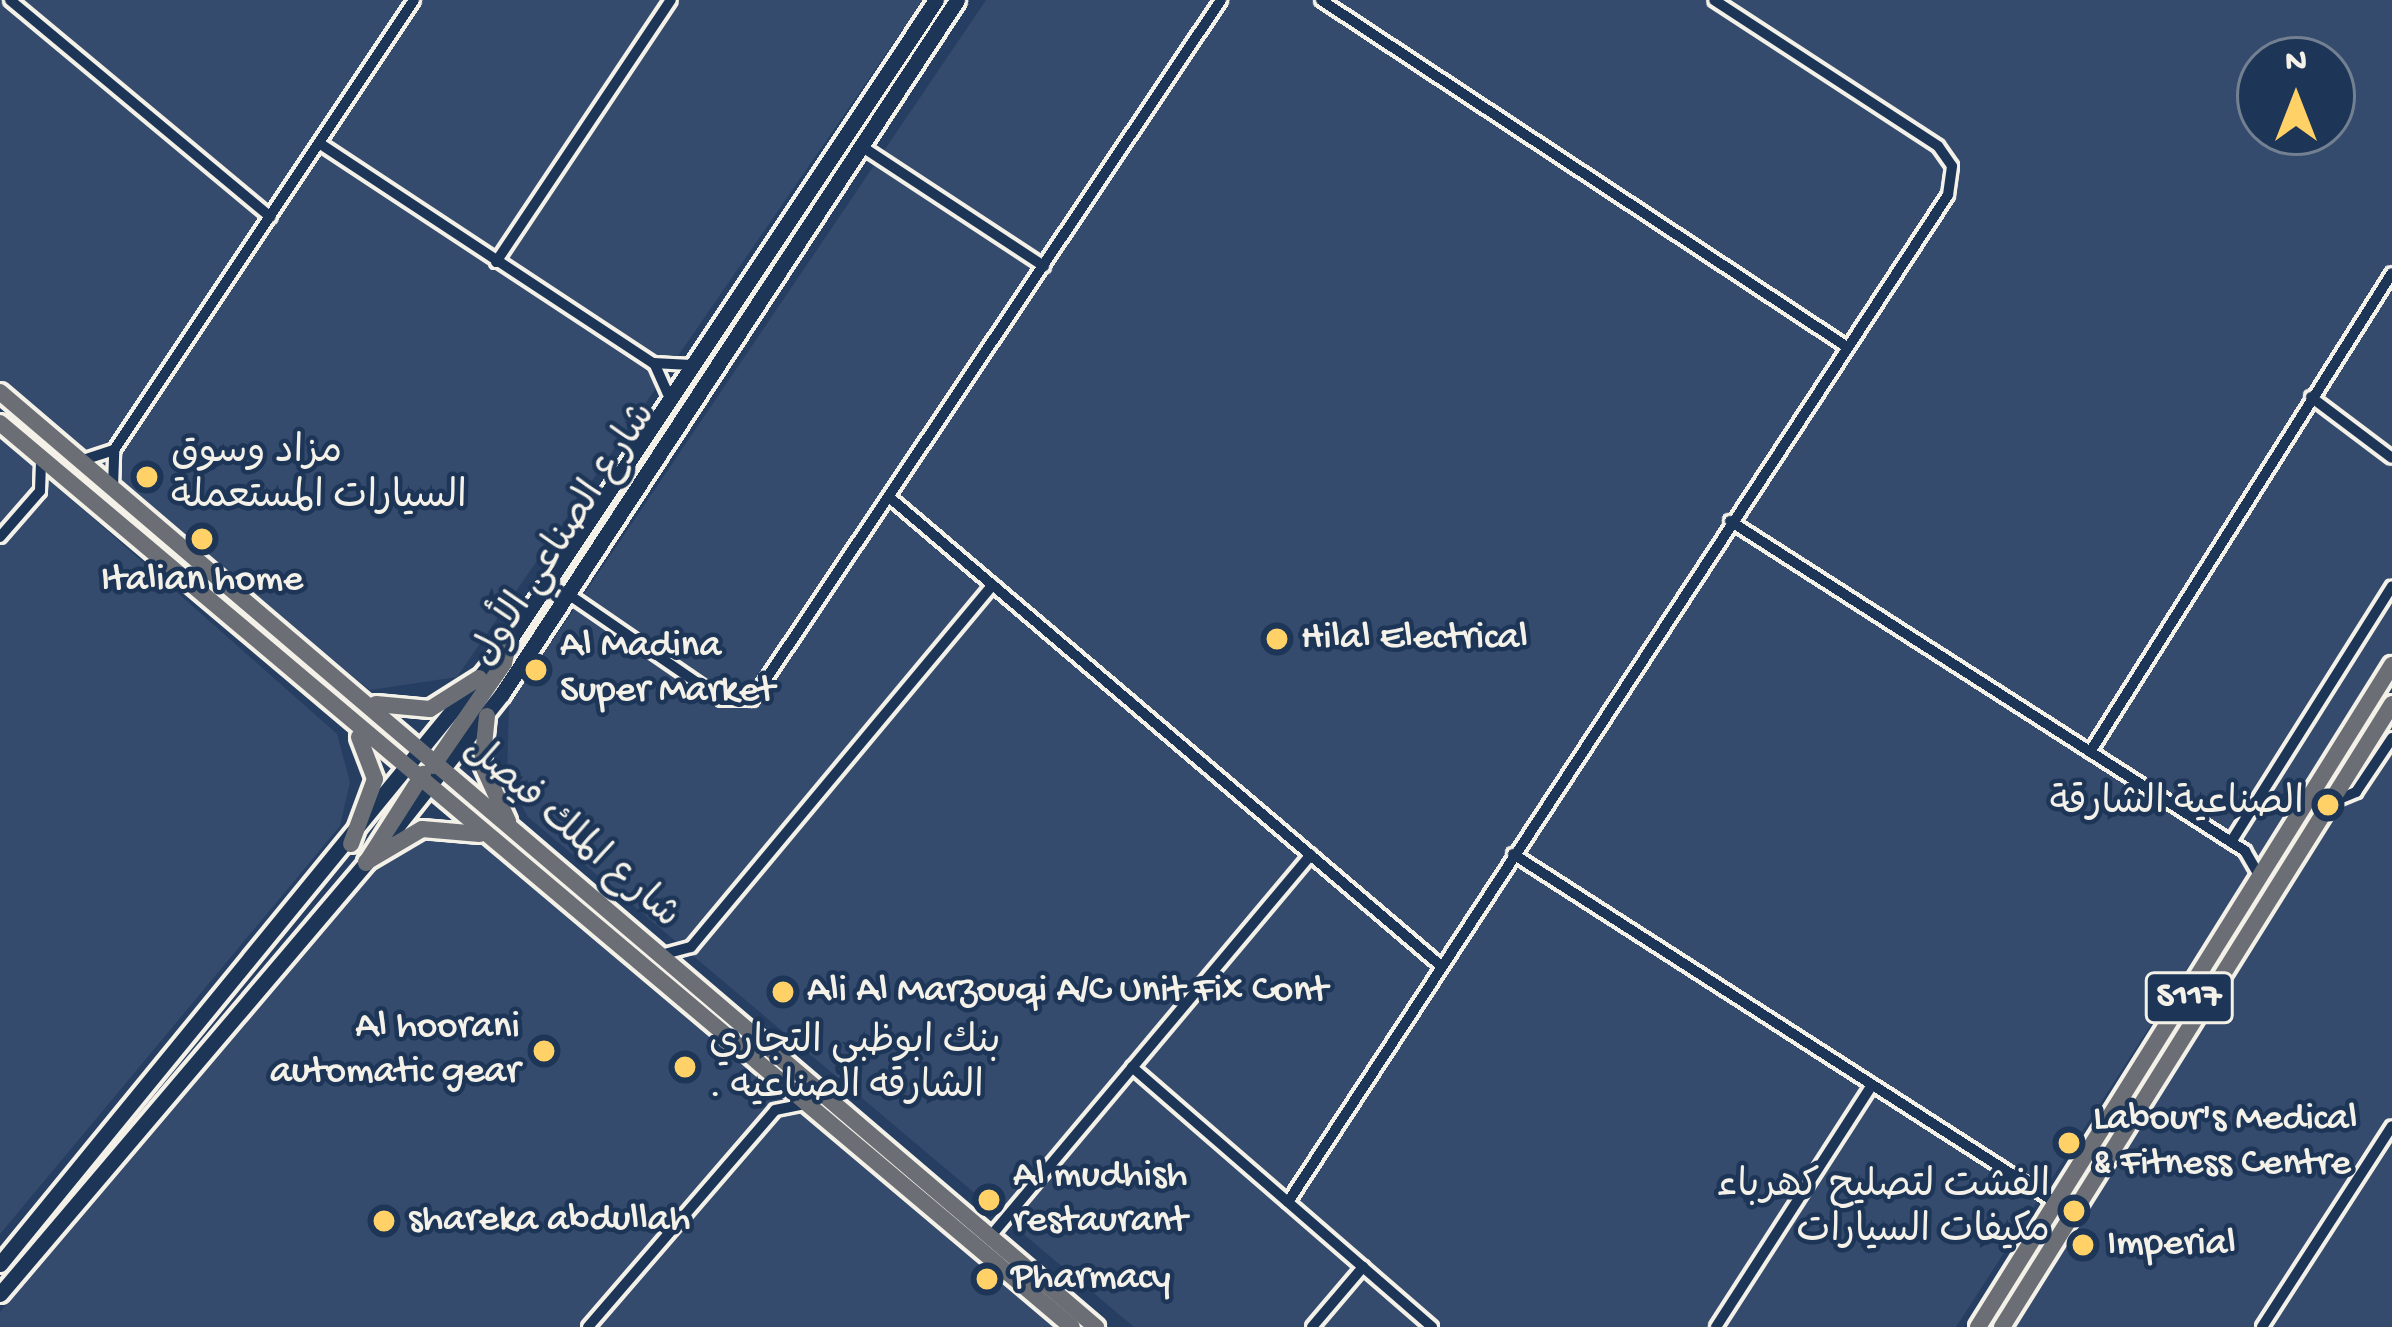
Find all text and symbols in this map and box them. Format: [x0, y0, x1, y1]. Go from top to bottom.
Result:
north arrow [2236, 36, 2356, 156]
text: N [2285, 44, 2307, 82]
street label: شارع الصناعي الأول [463, 395, 669, 677]
place label: مزاد وسوق السيارات المستعملة [171, 432, 467, 523]
marker: مزاد وسوق السيارات المستعملة [134, 464, 160, 490]
marker: Italian home [189, 526, 215, 552]
place label: Italian home [101, 558, 303, 604]
place label: Hilal Electrical [1301, 616, 1528, 662]
place label: Al Madina Super Market [560, 625, 775, 716]
marker: Hilal Electrical [1264, 626, 1290, 652]
marker: Al Madina Super Market [523, 657, 549, 683]
street label: شارع الملك فيصل [452, 727, 688, 941]
place label: الصناعية الشارقة [2050, 782, 2304, 828]
marker: الصناعية الشارقة [2315, 792, 2341, 818]
road number: S117 [2144, 968, 2234, 1028]
place label: Ali Al Marzouqi A/C Unit Fix Cont [807, 969, 1328, 1015]
marker: Ali Al Marzouqi A/C Unit Fix Cont [770, 979, 796, 1005]
place label: Al hoorani automatic gear [270, 1006, 520, 1097]
place label: بنك ابوظبي التجاري . الشارقه الصناعيه [709, 1022, 1001, 1113]
marker: Al hoorani automatic gear [531, 1038, 557, 1064]
marker: بنك ابوظبي التجاري . الشارقه الصناعيه [672, 1054, 698, 1080]
place label: Labour's Medical & Fitness Centre [2093, 1098, 2357, 1189]
marker: Labour's Medical & Fitness Centre [2056, 1130, 2082, 1156]
place label: Al mudhish restaurant [1013, 1155, 1187, 1246]
place label: الفشت لتصلیح کھرباء مکیفات السیارات [1717, 1166, 2050, 1257]
marker: Al mudhish restaurant [976, 1187, 1002, 1213]
place label: shareka abdullah [408, 1198, 690, 1244]
marker: الفشت لتصلیح کھرباء مکیفات السیارات [2061, 1198, 2087, 1224]
marker: shareka abdullah [371, 1208, 397, 1234]
place label: Imperial [2107, 1222, 2236, 1268]
marker: Imperial [2070, 1232, 2096, 1258]
place label: Pharmacy [1011, 1256, 1171, 1302]
marker: Pharmacy [974, 1266, 1000, 1292]

